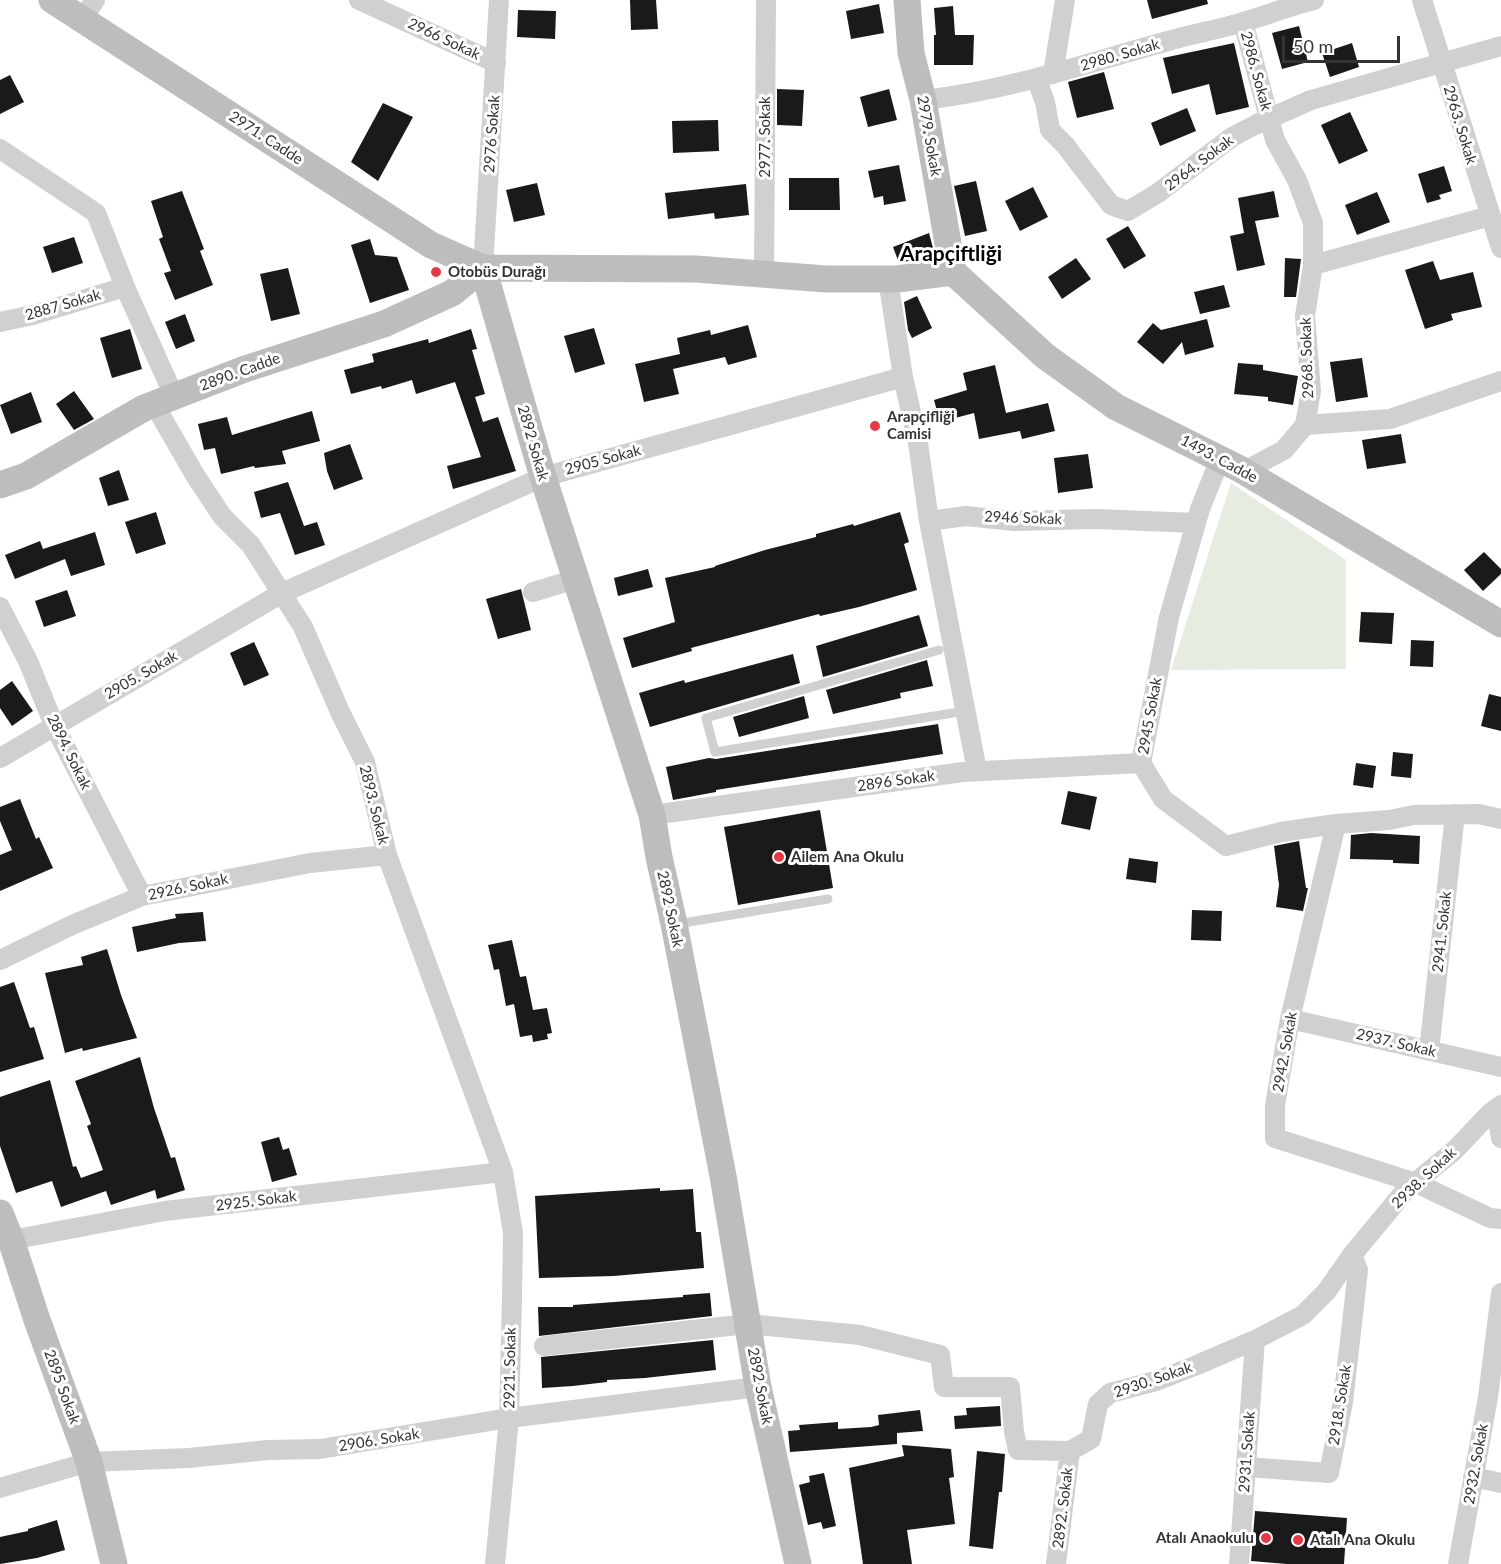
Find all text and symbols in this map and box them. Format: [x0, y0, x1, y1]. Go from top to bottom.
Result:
street label: 2966 Sokak [405, 14, 483, 64]
scale bar [1285, 24, 1404, 62]
street label: 2986. Sokak [1237, 29, 1275, 113]
street label: 2980. Sokak [1078, 35, 1162, 75]
text: 50 m [1293, 35, 1333, 57]
street label: 2963. Sokak [1439, 83, 1481, 167]
street label: 2979. Sokak [913, 94, 945, 178]
street label: 2976 Sokak [480, 95, 504, 173]
street label: 2977. Sokak [756, 96, 774, 178]
street label: 2971. Cadde [226, 107, 306, 169]
street label: 2964. Sokak [1161, 131, 1237, 195]
district label: Arapçiftliği [900, 241, 1002, 267]
place label: Otobüs Durağı [448, 263, 546, 281]
marker: Otobüs Durağı [429, 265, 443, 279]
street label: 2887 Sokak [23, 286, 103, 324]
street label: 2968. Sokak [1297, 317, 1317, 399]
street label: 2890. Cadde [197, 349, 283, 395]
street label: 2892 Sokak [514, 403, 552, 483]
place label: Arapçifliği Camisi [887, 408, 955, 443]
marker: Arapçifliği Camisi [868, 419, 882, 433]
street label: 1493. Cadde [1178, 431, 1260, 487]
street label: 2905 Sokak [563, 441, 643, 479]
street label: 2946 Sokak [984, 508, 1062, 528]
street label: 2905. Sokak [101, 647, 181, 703]
street label: 2945 Sokak [1134, 676, 1166, 756]
street label: 2894. Sokak [43, 711, 95, 793]
street label: 2893. Sokak [355, 763, 393, 847]
street label: 2896 Sokak [856, 767, 936, 795]
place label: Ailem Ana Okulu [791, 848, 904, 866]
marker: Ailem Ana Okulu [772, 850, 786, 864]
street label: 2892 Sokak [653, 869, 687, 949]
street label: 2926. Sokak [146, 870, 230, 904]
street label: 2941. Sokak [1429, 891, 1455, 973]
street label: 2942. Sokak [1269, 1010, 1301, 1094]
street label: 2937. Sokak [1354, 1025, 1438, 1061]
street label: 2938. Sokak [1388, 1144, 1460, 1212]
street label: 2925. Sokak [214, 1187, 298, 1215]
street label: 2921. Sokak [500, 1327, 520, 1409]
street label: 2892 Sokak [744, 1346, 776, 1426]
street label: 2895 Sokak [40, 1347, 84, 1427]
street label: 2930. Sokak [1112, 1358, 1194, 1402]
street label: 2918. Sokak [1325, 1363, 1355, 1447]
street label: 2931. Sokak [1235, 1411, 1259, 1493]
street label: 2932. Sokak [1460, 1422, 1492, 1506]
street label: 2906. Sokak [337, 1425, 421, 1455]
street label: 2892. Sokak [1049, 1466, 1077, 1550]
place label: Atalı Anaokulu [1156, 1529, 1254, 1547]
marker: Atalı Anaokulu [1259, 1531, 1273, 1545]
place label: Atalı Ana Okulu [1310, 1531, 1415, 1549]
marker: Atalı Ana Okulu [1291, 1533, 1305, 1547]

